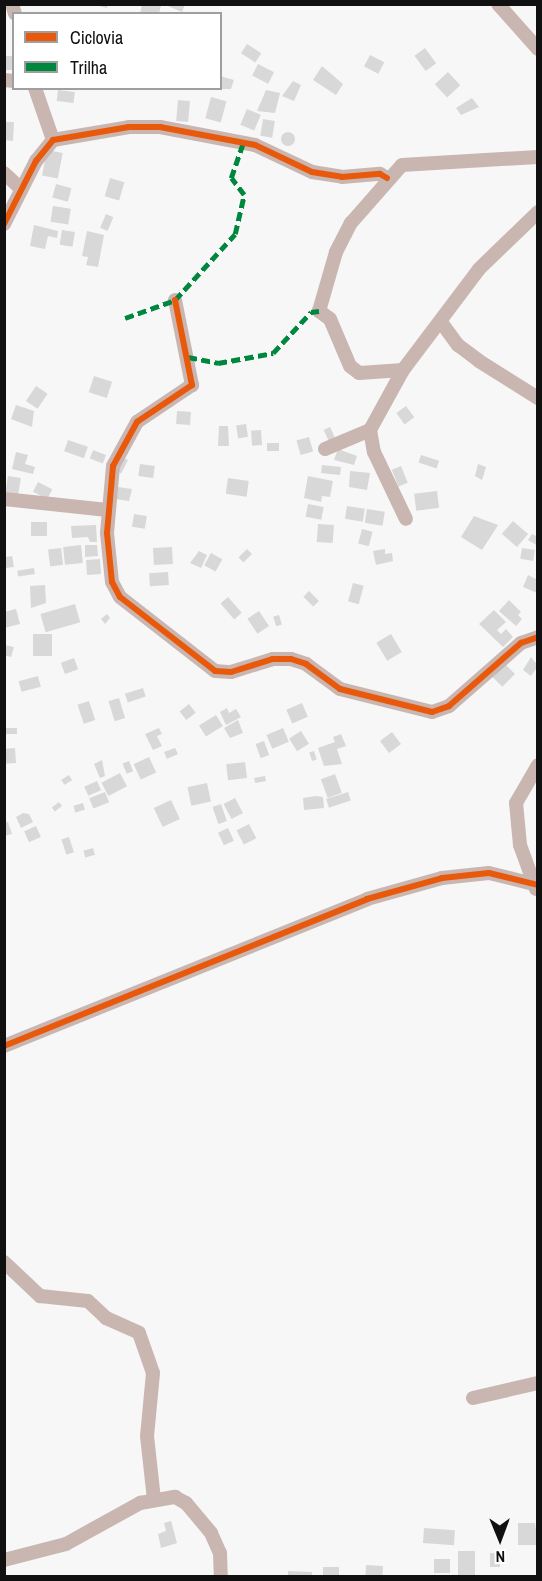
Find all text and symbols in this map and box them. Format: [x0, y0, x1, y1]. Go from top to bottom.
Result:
legend [12, 12, 222, 90]
text: Ciclovia [70, 25, 123, 50]
text: Trilha [70, 55, 107, 80]
north arrow [470, 1509, 530, 1569]
text: N [495, 1546, 505, 1568]

